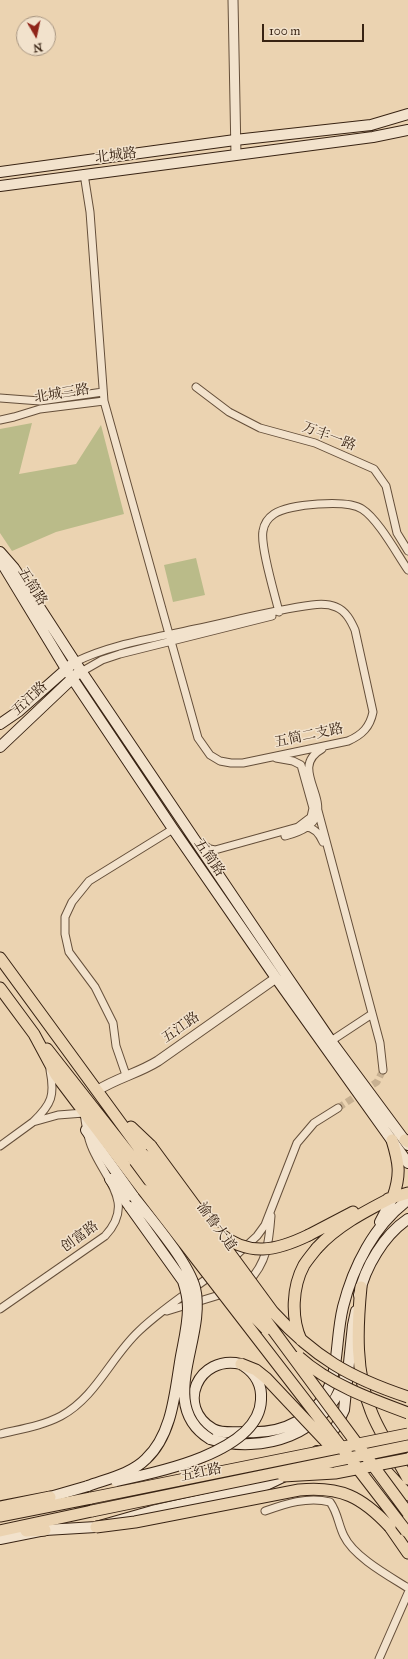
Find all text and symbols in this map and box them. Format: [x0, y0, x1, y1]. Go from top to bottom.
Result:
north arrow [16, 16, 56, 56]
scale bar [264, 16, 366, 42]
text: 100 m [269, 24, 300, 38]
text: N [32, 40, 43, 55]
street label: 北城路 [94, 145, 138, 167]
street label: 北城三路 [33, 381, 91, 407]
street label: 万丰一路 [300, 419, 358, 455]
street label: 五简路 [14, 565, 50, 609]
street label: 五江路 [9, 679, 51, 719]
street label: 五简二支路 [273, 721, 345, 751]
street label: 五简路 [190, 836, 228, 880]
street label: 五江路 [159, 1009, 203, 1047]
street label: 渝鲁大道 [193, 1199, 239, 1255]
street label: 创富路 [58, 1218, 102, 1256]
street label: 五红路 [179, 1460, 223, 1486]

